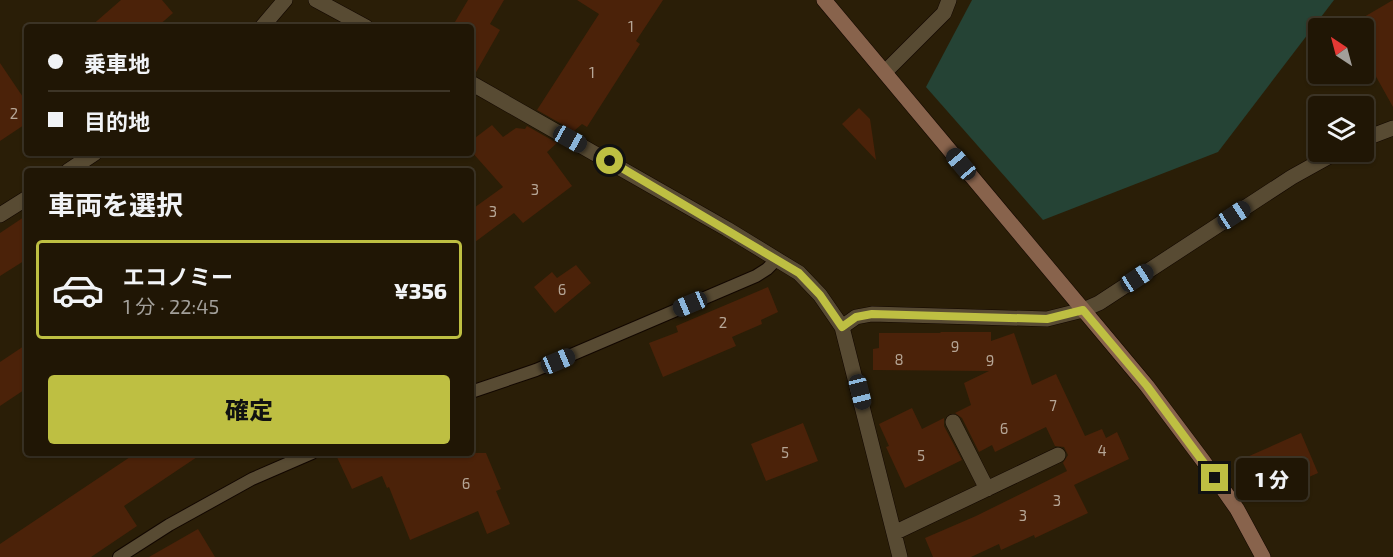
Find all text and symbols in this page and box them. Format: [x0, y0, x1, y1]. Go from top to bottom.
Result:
house number: 1 [628, 17, 634, 35]
north arrow [1308, 18, 1374, 84]
map controls [1308, 18, 1374, 162]
text: 乗車地 [84, 50, 150, 76]
house number: 1 [589, 63, 595, 81]
button: layers [1308, 96, 1374, 162]
house number: 2 [10, 104, 18, 122]
text: 目的地 [84, 108, 150, 134]
car [550, 122, 590, 156]
car [943, 144, 979, 184]
route start [596, 147, 623, 174]
house number: 3 [531, 180, 539, 198]
text: 車両を選択 [48, 188, 183, 220]
car [1214, 198, 1254, 232]
house number: 3 [489, 202, 497, 220]
car [1117, 261, 1157, 295]
icon: car [51, 263, 105, 317]
text: エコノミー [123, 263, 233, 289]
text: ¥356 [394, 277, 447, 303]
house number: 6 [558, 280, 566, 298]
car [670, 289, 710, 319]
text: 1 分 · 22:45 [123, 294, 219, 318]
house number: 2 [719, 313, 727, 331]
house number: 9 [951, 337, 959, 355]
car [538, 346, 578, 376]
house number: 8 [894, 350, 904, 368]
house number: 9 [986, 351, 994, 369]
car [847, 372, 873, 412]
button: 確定 [48, 375, 450, 444]
house number: 7 [1049, 396, 1057, 414]
house number: 6 [1000, 419, 1008, 437]
house number: 4 [1097, 441, 1107, 459]
house number: 5 [781, 443, 789, 461]
house number: 5 [917, 446, 925, 464]
callout: 1 分 [1236, 457, 1308, 499]
route end [1201, 464, 1228, 491]
text: 1 分 [1255, 467, 1289, 491]
house number: 6 [462, 474, 470, 492]
house number: 3 [1053, 491, 1061, 509]
house number: 3 [1019, 506, 1027, 524]

